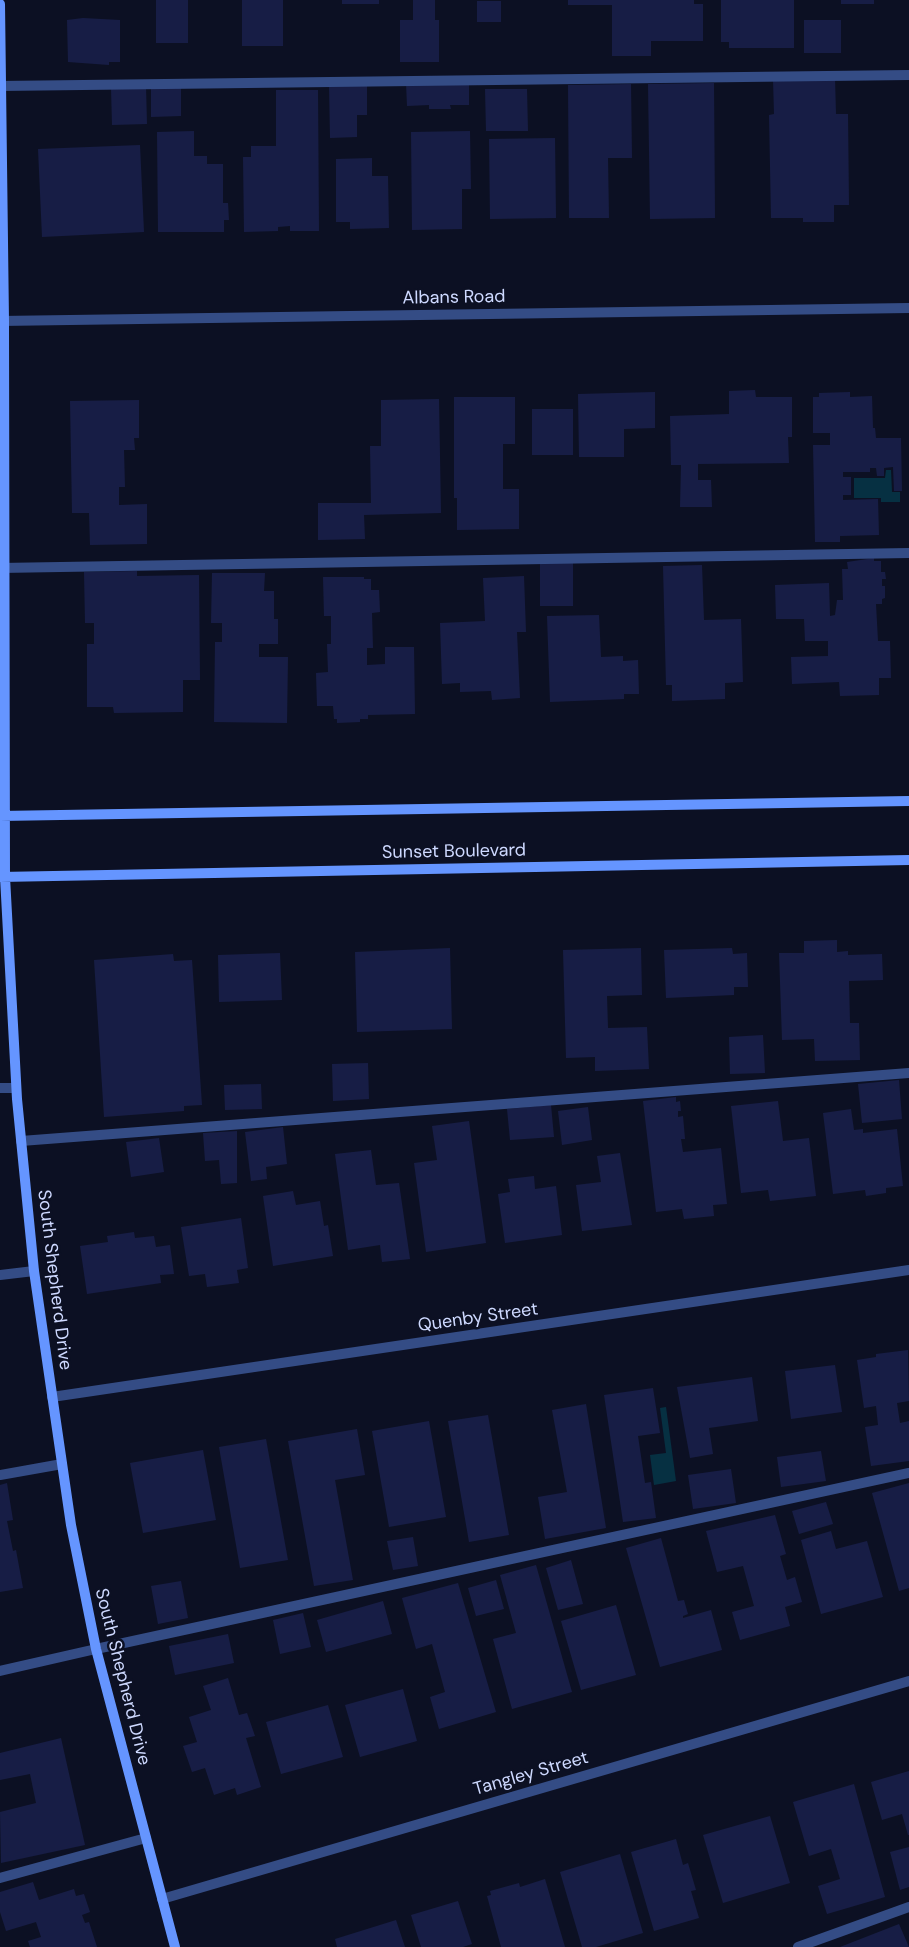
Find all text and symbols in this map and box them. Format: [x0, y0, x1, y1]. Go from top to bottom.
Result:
street label: Albans Road [402, 286, 506, 310]
street label: Sunset Boulevard [382, 840, 526, 864]
street label: South Shepherd Drive [32, 1189, 76, 1371]
street label: Quenby Street [417, 1299, 539, 1337]
street label: South Shepherd Drive [90, 1586, 154, 1768]
street label: Tangley Street [471, 1747, 591, 1801]

